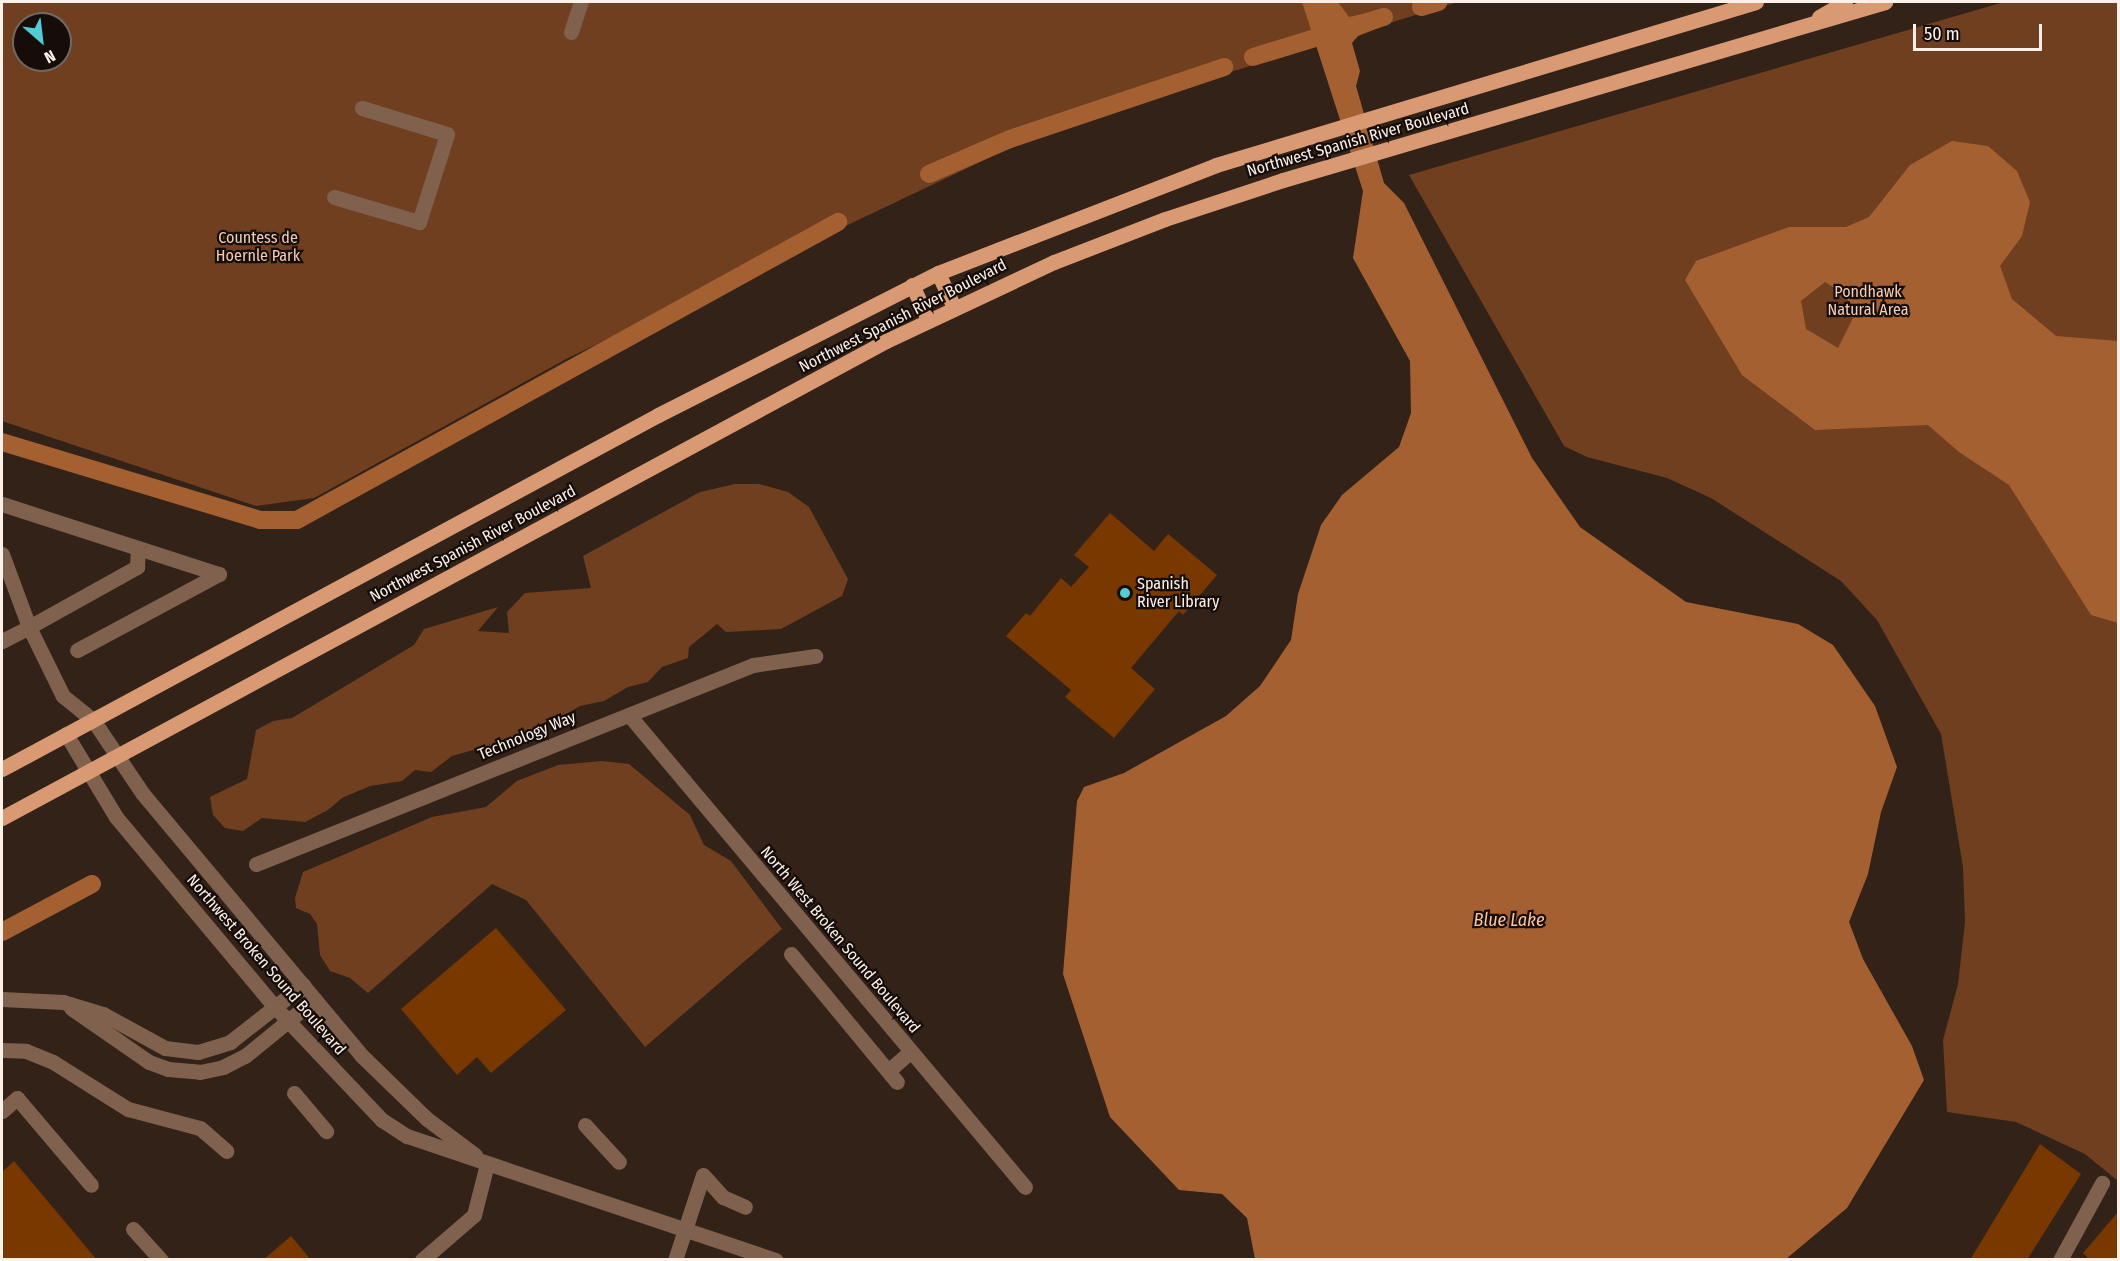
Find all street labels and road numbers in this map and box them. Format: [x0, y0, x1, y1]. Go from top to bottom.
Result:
street label: Northwest Spanish River Boulevard [1245, 99, 1471, 181]
street label: Northwest Spanish River Boulevard [796, 255, 1010, 377]
street label: Northwest Spanish River Boulevard [367, 481, 579, 607]
street label: Technology Way [475, 708, 579, 764]
street label: North West Broken Sound Boulevard [756, 843, 924, 1037]
street label: Northwest Broken Sound Boulevard [182, 871, 350, 1059]

